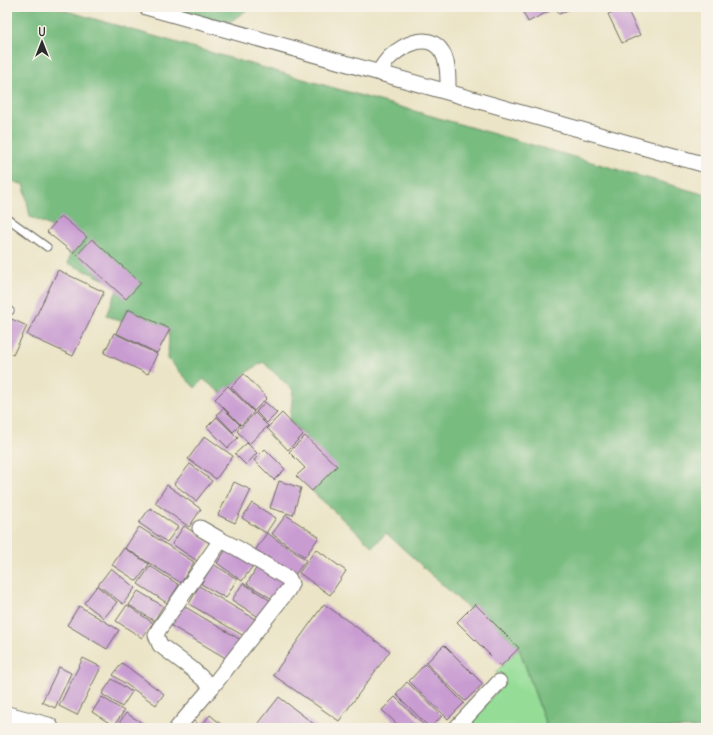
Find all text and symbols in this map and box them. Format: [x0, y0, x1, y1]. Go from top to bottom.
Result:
north arrow [22, 22, 62, 62]
text: U [38, 25, 46, 39]

